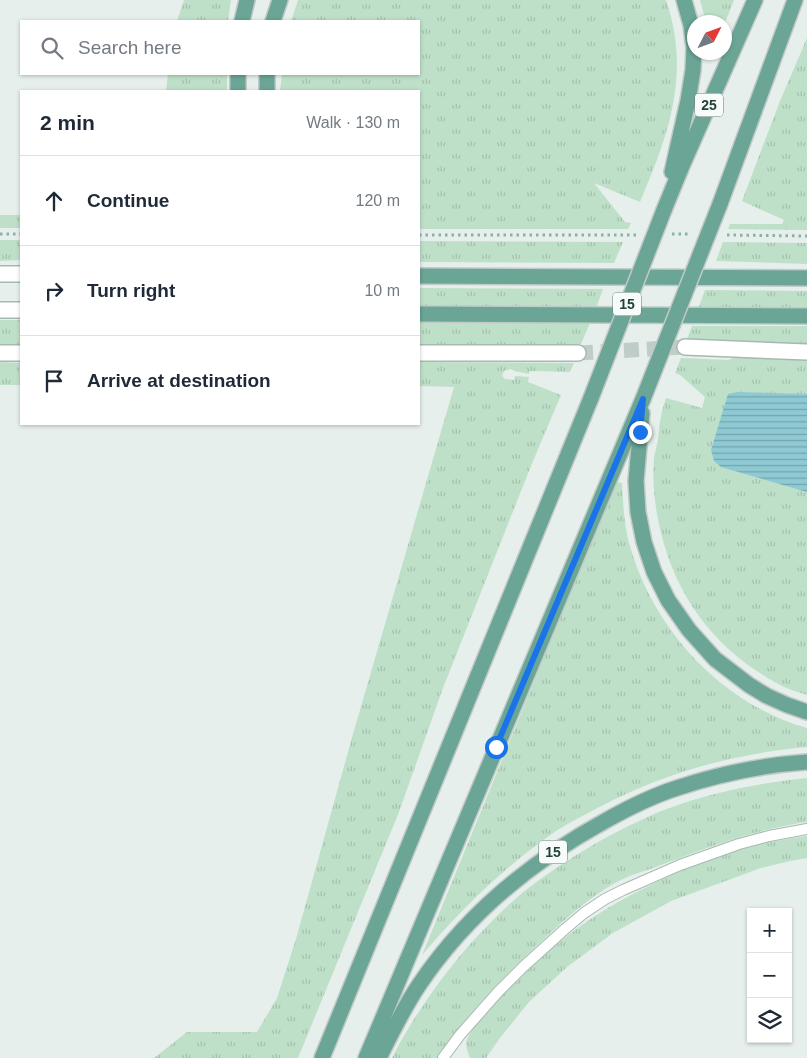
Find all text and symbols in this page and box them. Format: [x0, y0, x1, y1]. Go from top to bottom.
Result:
north arrow [687, 15, 732, 60]
search box [20, 20, 420, 75]
icon: search [38, 34, 66, 62]
text: Search here [78, 37, 182, 58]
road number: 25 [695, 94, 723, 116]
text: 2 min [40, 111, 95, 134]
text: Walk · 130 m [306, 114, 400, 131]
icon: ahead [40, 187, 68, 215]
text: Continue [87, 190, 169, 211]
text: 120 m [356, 192, 400, 209]
icon: right [40, 277, 68, 305]
text: Turn right [87, 280, 175, 301]
text: 10 m [364, 282, 400, 299]
road number: 15 [613, 292, 641, 316]
icon: arrive [40, 367, 68, 395]
text: Arrive at destination [87, 370, 271, 391]
route end [629, 421, 652, 444]
route start [485, 736, 508, 759]
road number: 15 [539, 840, 567, 864]
map controls [747, 908, 792, 1043]
button: + [747, 908, 792, 953]
button: − [747, 953, 792, 998]
button: layers [747, 998, 792, 1043]

